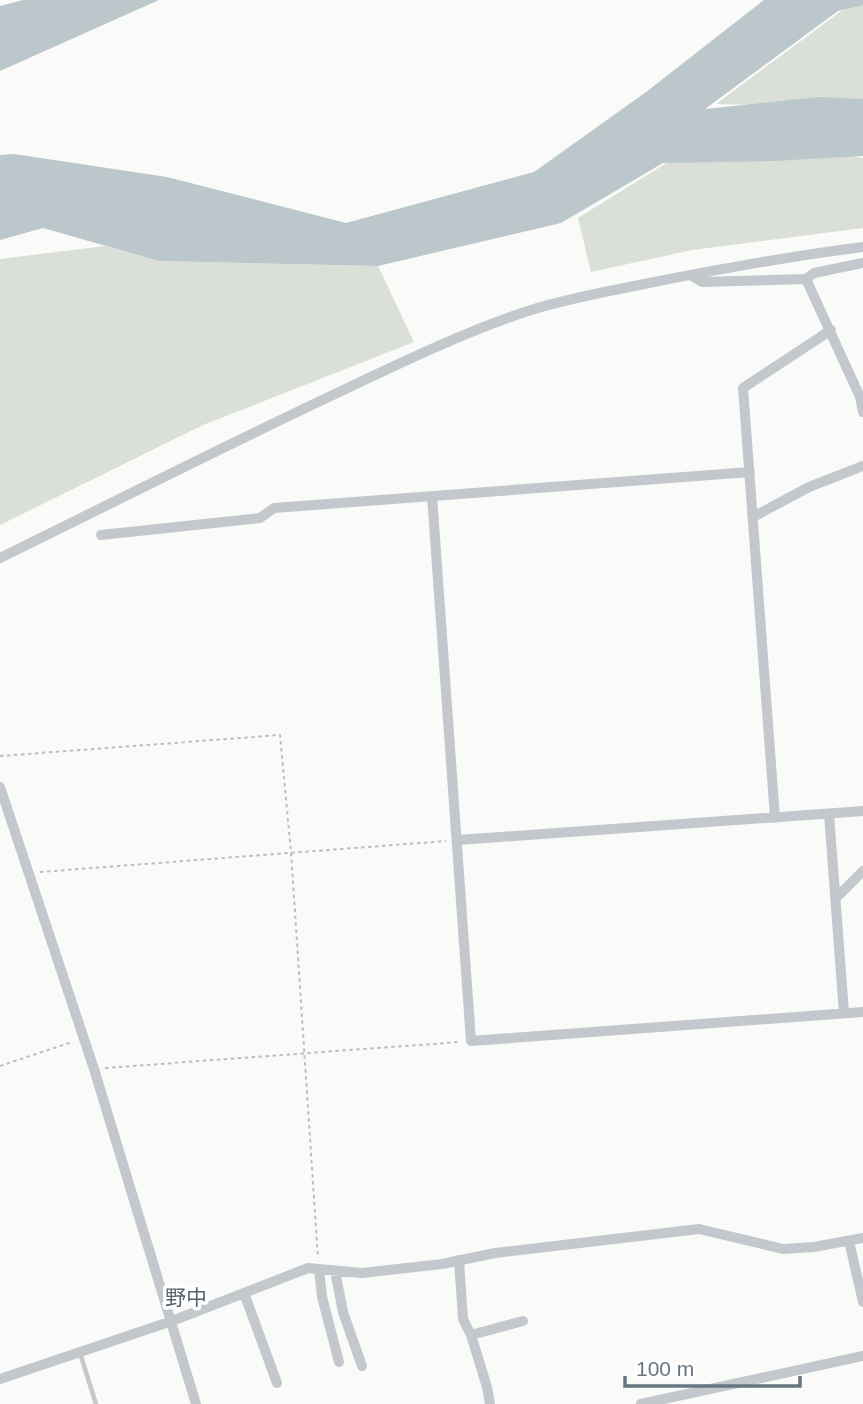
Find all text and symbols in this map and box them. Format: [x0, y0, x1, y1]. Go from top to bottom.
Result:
district label: 野中 [165, 1286, 207, 1309]
scale bar [625, 1344, 800, 1388]
text: 100 m [636, 1357, 694, 1380]

